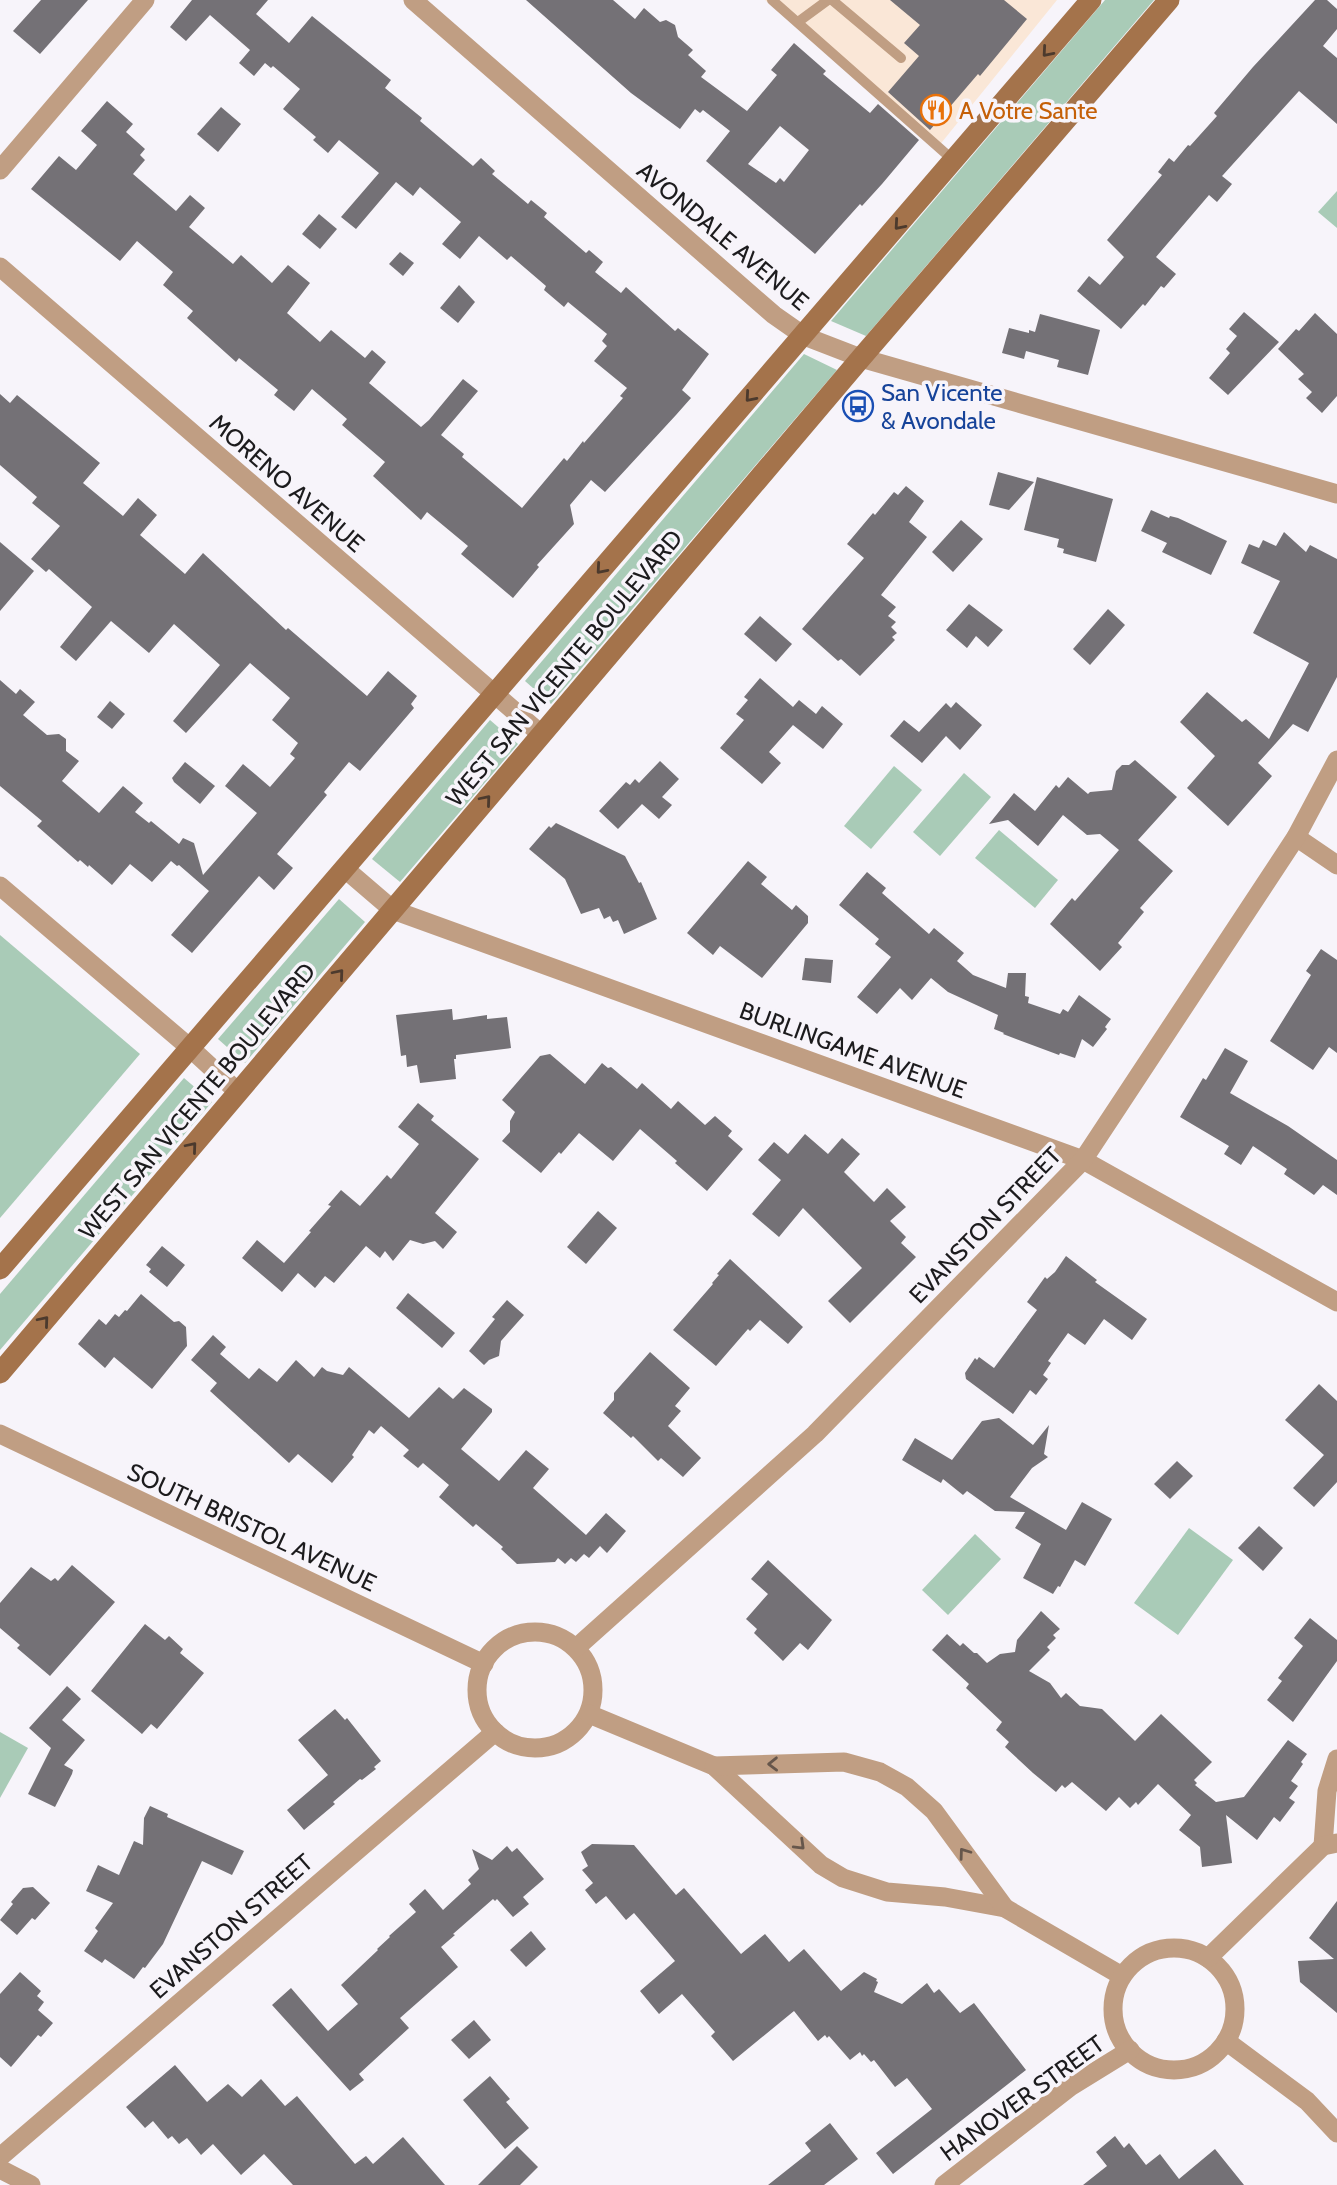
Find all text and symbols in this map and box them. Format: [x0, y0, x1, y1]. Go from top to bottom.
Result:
one-way arrow [1043, 44, 1055, 57]
restaurant icon: A Votre Sante [919, 93, 953, 127]
place label: A Votre Sante [959, 96, 1098, 125]
street label: AVONDALE AVENUE [631, 156, 815, 316]
one-way arrow [895, 216, 907, 229]
place label: San Vicente & Avondale [881, 378, 1003, 435]
one-way arrow [746, 389, 758, 402]
bus stop icon: San Vicente & Avondale [841, 389, 875, 423]
street label: MORENO AVENUE [204, 408, 370, 558]
street label: WEST SAN VICENTE BOULEVARD [440, 524, 688, 812]
one-way arrow [597, 561, 609, 574]
one-way arrow [478, 796, 490, 809]
street label: WEST SAN VICENTE BOULEVARD [73, 957, 321, 1245]
one-way arrow [331, 969, 343, 982]
street label: BURLINGAME AVENUE [736, 995, 970, 1105]
street label: EVANSTON STREET [903, 1141, 1067, 1309]
one-way arrow [184, 1143, 196, 1156]
one-way arrow [36, 1316, 48, 1329]
street label: SOUTH BRISTOL AVENUE [123, 1457, 381, 1597]
one-way arrow [767, 1756, 778, 1772]
one-way arrow [792, 1837, 805, 1850]
street label: EVANSTON STREET [144, 1847, 318, 2005]
one-way arrow [960, 1848, 973, 1861]
street label: HANOVER STREET [934, 2029, 1110, 2167]

